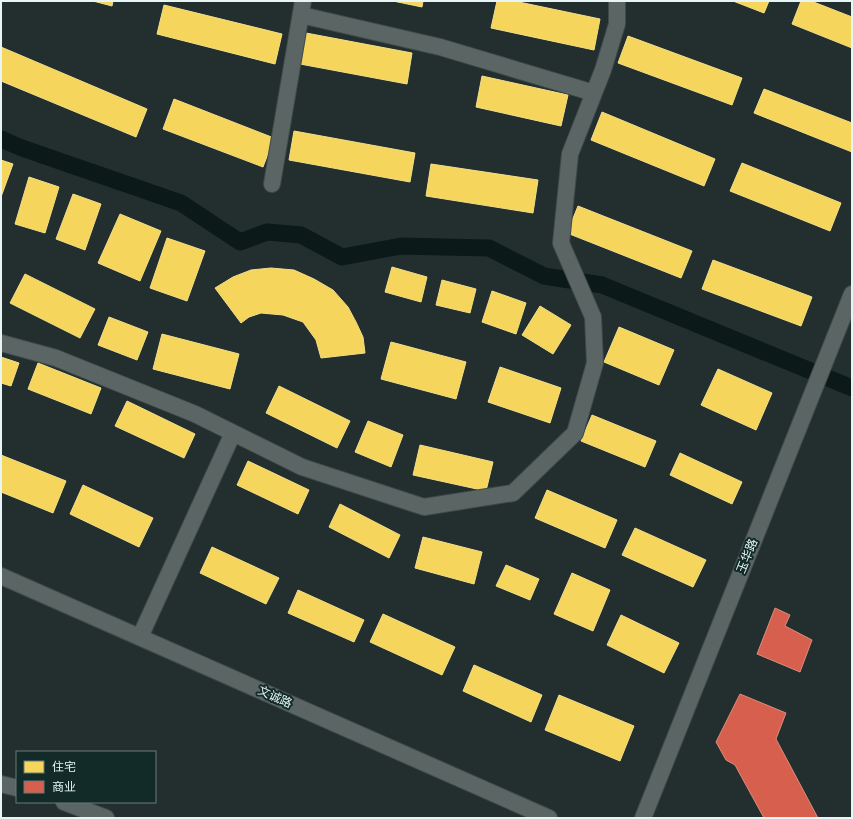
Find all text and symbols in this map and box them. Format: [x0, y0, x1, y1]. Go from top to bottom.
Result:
street label: 玉华路 [733, 536, 760, 575]
street label: 文诚路 [256, 682, 295, 711]
legend [16, 751, 156, 803]
text: 住宅 [52, 759, 76, 774]
text: 商业 [52, 779, 76, 794]

